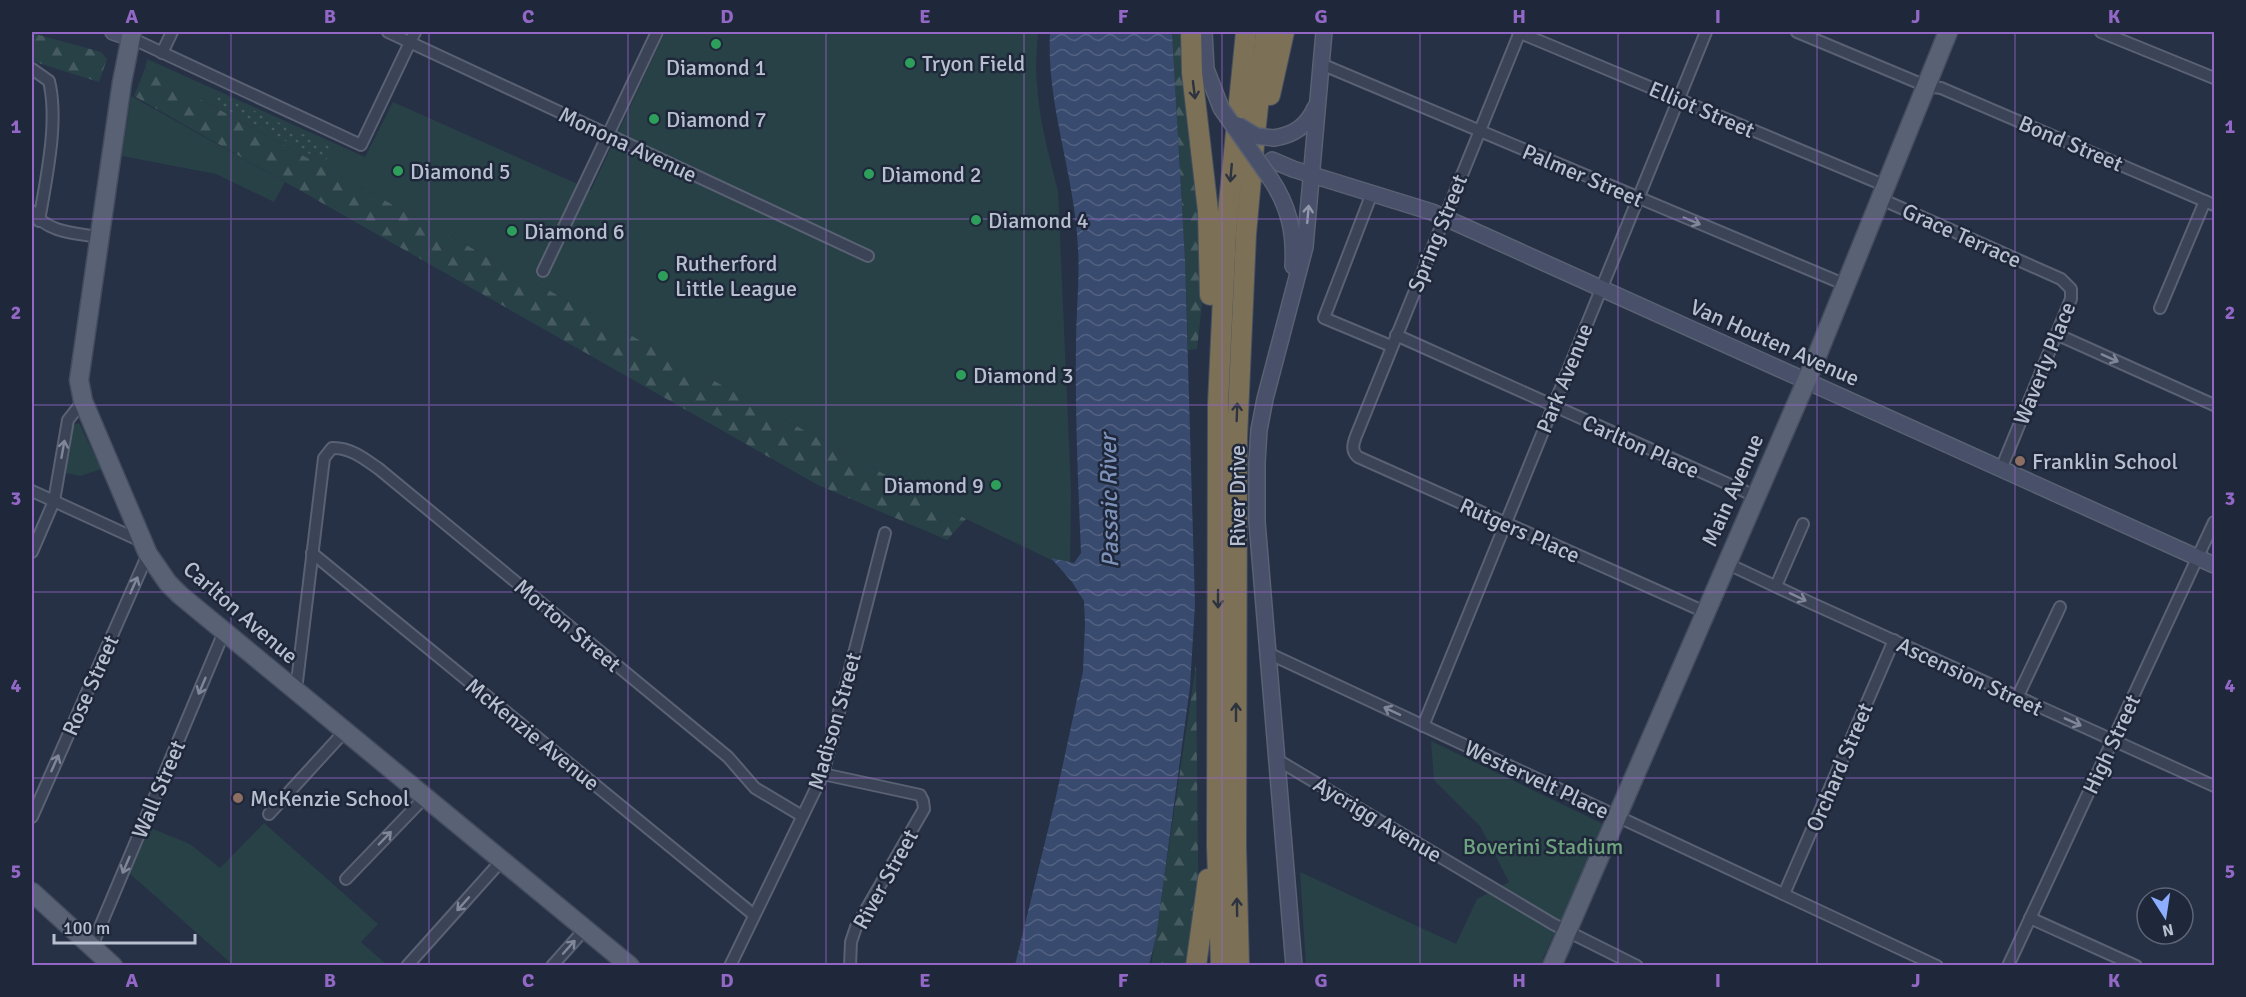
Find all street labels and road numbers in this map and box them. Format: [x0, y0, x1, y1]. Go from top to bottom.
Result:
street label: Elliot Street [1645, 75, 1759, 144]
street label: Monona Avenue [554, 101, 701, 188]
street label: Bond Street [2015, 109, 2127, 178]
street label: Palmer Street [1518, 138, 1647, 213]
street label: Spring Street [1402, 170, 1473, 296]
street label: Grace Terrace [1898, 197, 2026, 274]
street label: Van Houten Avenue [1686, 293, 1864, 392]
street label: Waverly Place [2008, 298, 2081, 429]
street label: Park Avenue [1530, 319, 1599, 437]
street label: Carlton Place [1578, 409, 1704, 484]
street label: Main Avenue [1696, 430, 1769, 551]
street label: River Drive [1224, 445, 1251, 547]
street label: Rutgers Place [1455, 492, 1584, 569]
street label: Carlton Avenue [178, 555, 304, 669]
street label: Morton Street [509, 573, 627, 678]
street label: Rose Street [56, 630, 125, 740]
street label: Ascension Street [1893, 631, 2047, 722]
street label: Madison Street [802, 649, 867, 793]
street label: McKenzie Avenue [460, 672, 605, 797]
street label: High Street [2077, 690, 2146, 798]
street label: Orchard Street [1800, 698, 1879, 836]
street label: Westervelt Place [1460, 734, 1613, 825]
street label: Wall Street [126, 736, 191, 842]
street label: Aycrigg Avenue [1309, 771, 1447, 868]
street label: River Street [847, 824, 924, 934]

